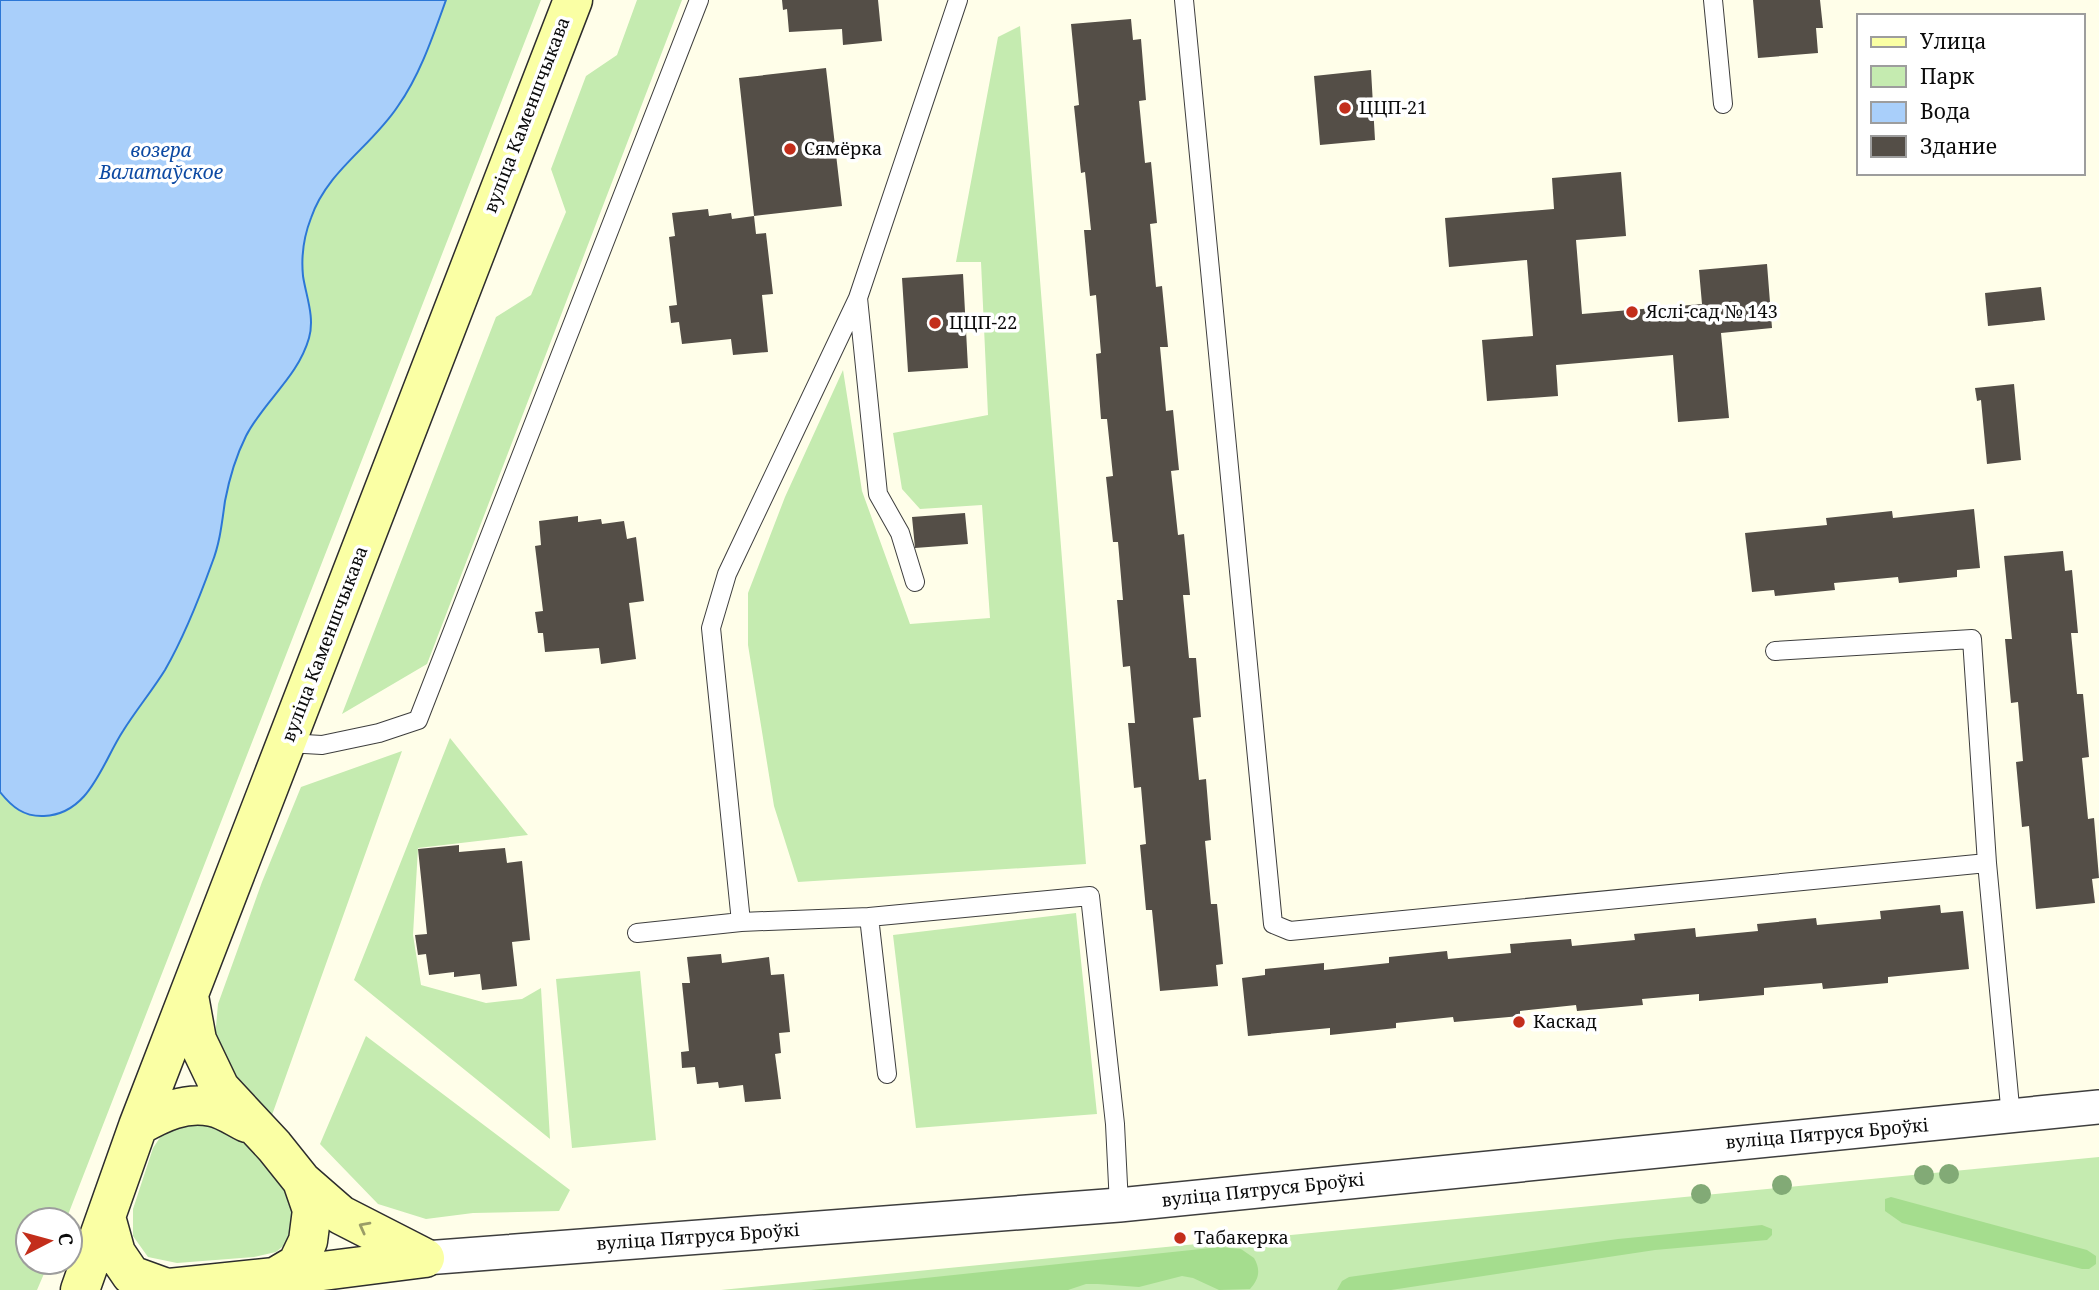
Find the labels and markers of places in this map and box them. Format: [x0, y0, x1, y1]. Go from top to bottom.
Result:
place label: ЦЦП-21 [1359, 95, 1427, 119]
marker: ЦЦП-21 [1337, 100, 1353, 116]
place label: Сямёрка [804, 136, 882, 160]
marker: Сямёрка [782, 141, 798, 157]
place label: Яслі-сад № 143 [1645, 299, 1778, 323]
marker: Яслі-сад № 143 [1624, 304, 1640, 320]
place label: ЦЦП-22 [949, 310, 1017, 334]
marker: ЦЦП-22 [927, 315, 943, 331]
place label: Каскад [1533, 1009, 1597, 1033]
marker: Каскад [1511, 1014, 1527, 1030]
place label: Табакерка [1194, 1225, 1289, 1249]
marker: Табакерка [1172, 1230, 1188, 1246]

